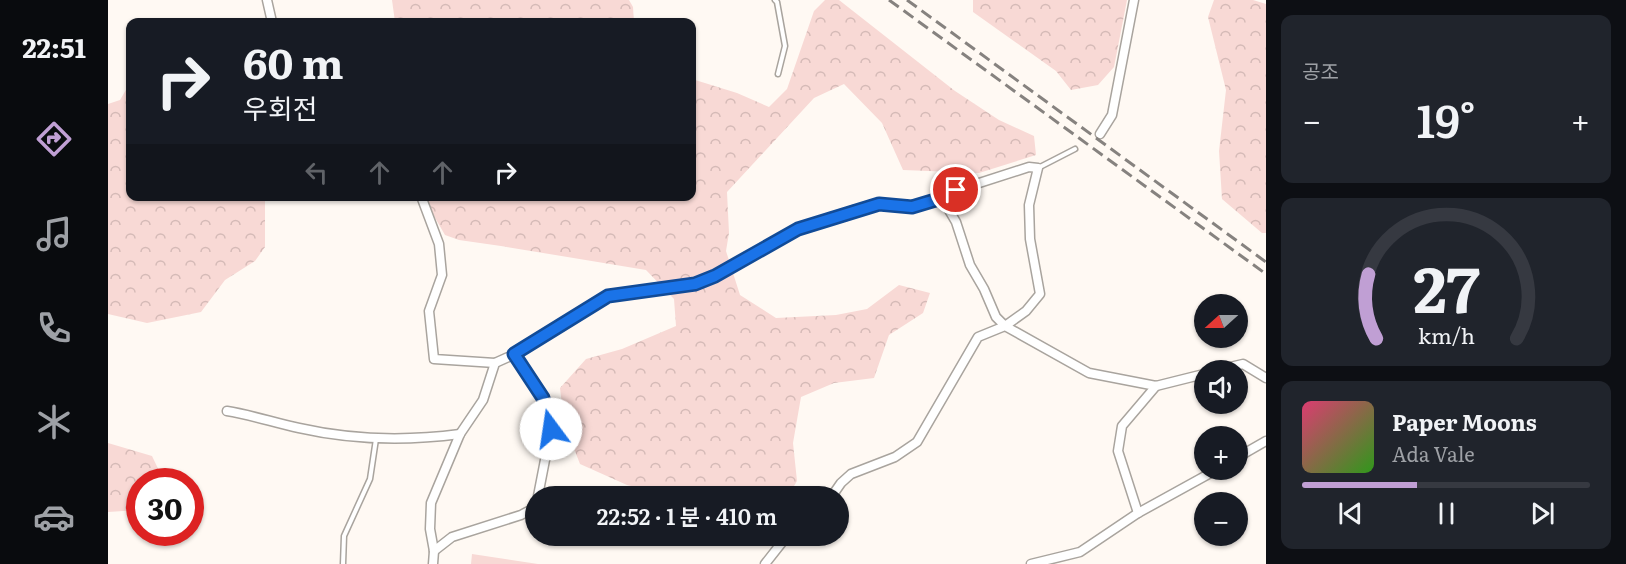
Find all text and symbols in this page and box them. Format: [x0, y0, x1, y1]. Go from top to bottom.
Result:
text: 22:51 [22, 26, 86, 66]
text: 60 m [243, 30, 344, 92]
icon: right [144, 42, 222, 120]
text: 공조 [1302, 55, 1339, 85]
text: 19° [1417, 85, 1475, 152]
text: 우회전 [243, 87, 318, 127]
text: − [1302, 94, 1321, 143]
text: + [1571, 94, 1590, 143]
icon: directions [33, 118, 75, 160]
icon: left [300, 156, 333, 189]
icon: ahead [363, 156, 396, 189]
icon: ahead [426, 156, 459, 189]
icon: right [489, 156, 522, 189]
pin [930, 164, 981, 215]
icon: arrive [939, 173, 972, 206]
icon: music [33, 213, 75, 255]
text: 27 [1413, 240, 1479, 332]
north arrow [1194, 294, 1248, 348]
map controls [1194, 294, 1248, 546]
icon: phone [33, 307, 75, 349]
text: km/h [1417, 319, 1475, 351]
button: sound [1194, 360, 1248, 414]
position arrow [519, 397, 583, 461]
icon: climate [33, 401, 75, 443]
text: Paper Moons [1392, 405, 1537, 438]
button: + [1194, 426, 1248, 480]
text: Ada Vale [1392, 438, 1475, 468]
speed limit sign: 30 [126, 468, 204, 546]
button: − [1194, 492, 1248, 546]
icon: car [33, 496, 75, 538]
icon: previous [1334, 497, 1367, 530]
icon: pause [1430, 497, 1463, 530]
icon: next [1526, 497, 1559, 530]
text: 22:52 · 1 분 · 410 m [597, 499, 777, 532]

